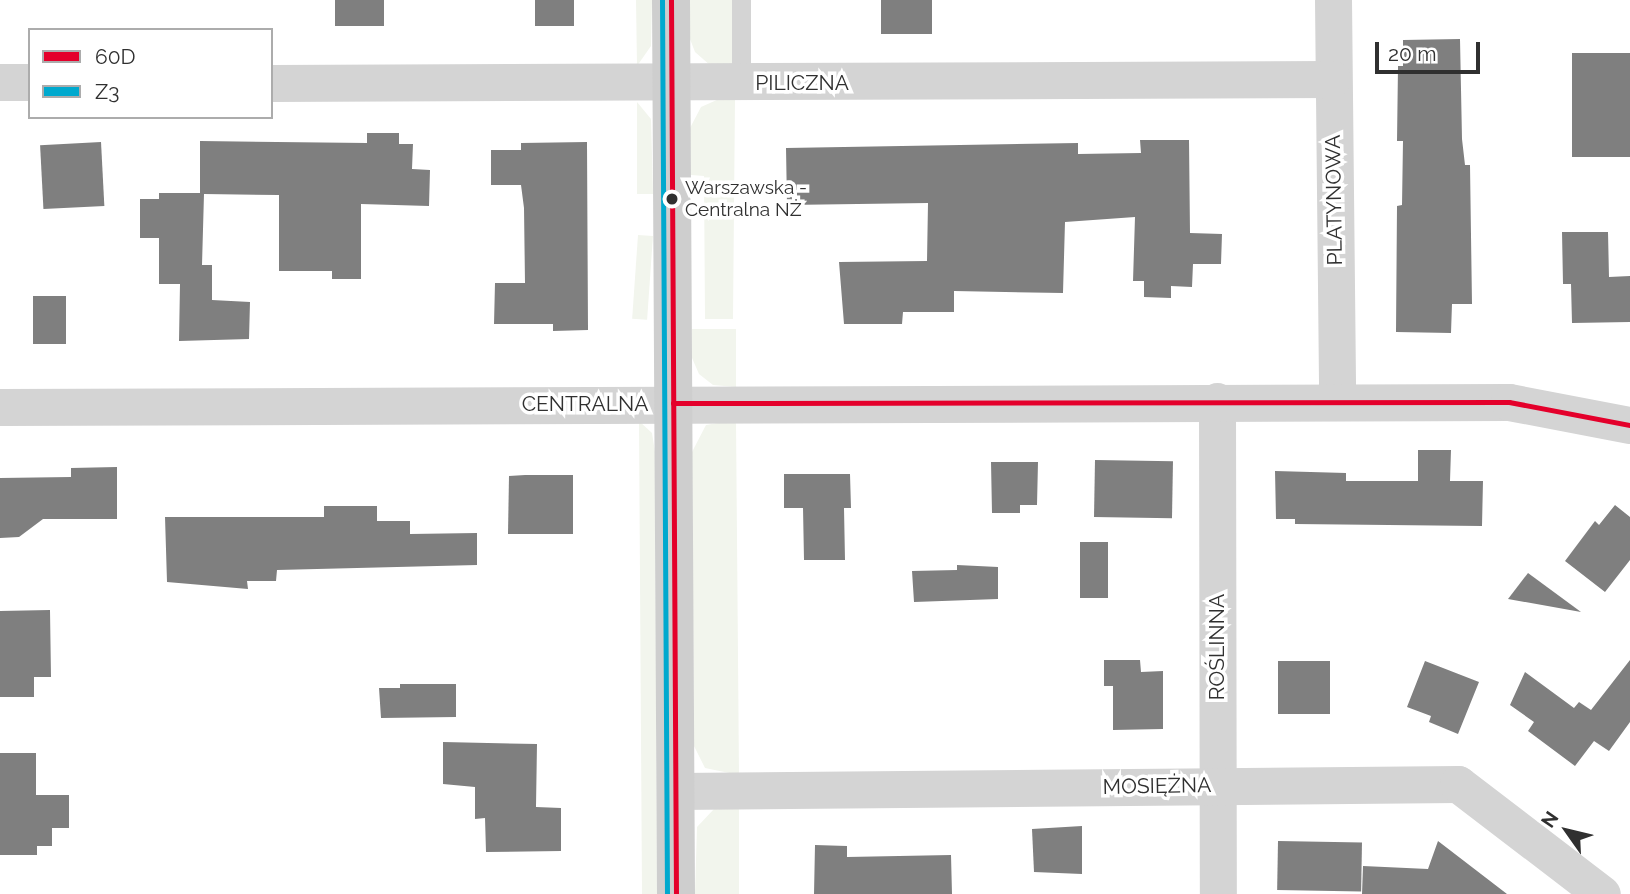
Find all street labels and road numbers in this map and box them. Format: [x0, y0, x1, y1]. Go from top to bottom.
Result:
street label: PILICZNA [755, 70, 849, 96]
street label: PLATYNOWA [1320, 134, 1348, 266]
street label: CENTRALNA [522, 391, 648, 417]
street label: ROŚLINNA [1204, 594, 1230, 700]
street label: MOSIĘŻNA [1103, 772, 1211, 800]

